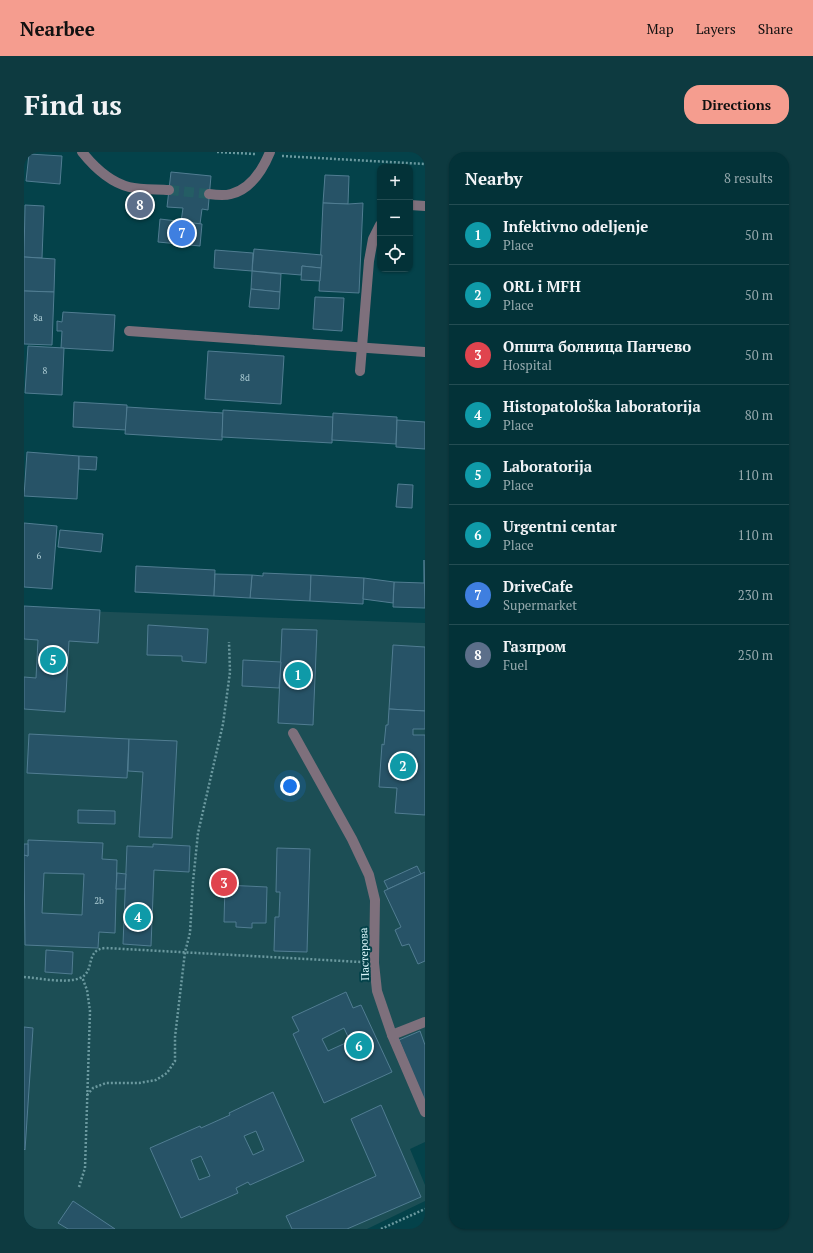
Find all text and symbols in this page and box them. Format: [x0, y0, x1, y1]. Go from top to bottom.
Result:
text: Nearbee [20, 16, 95, 41]
text: Map [647, 19, 674, 38]
text: Layers [696, 19, 736, 38]
text: Share [758, 19, 793, 38]
button: Directions [684, 85, 789, 124]
text: Find us [24, 86, 122, 123]
map controls [377, 164, 413, 272]
button: + [377, 164, 413, 200]
text: Nearby [465, 167, 523, 190]
text: 8 results [724, 169, 773, 187]
pin: 8 [127, 190, 153, 220]
button: − [377, 200, 413, 236]
text: Infektivno odeljenje [503, 216, 648, 236]
pin: 7 [169, 218, 195, 248]
text: 1 [474, 226, 482, 244]
text: 50 m [745, 226, 773, 244]
button: locate [377, 236, 413, 272]
text: Place [503, 236, 534, 254]
text: ORL i MFH [503, 276, 581, 296]
text: 2 [474, 286, 482, 304]
text: 50 m [745, 286, 773, 304]
text: Place [503, 296, 534, 314]
house number: 8a [33, 312, 43, 324]
text: Општа болница Панчево [503, 336, 691, 356]
text: 3 [474, 346, 482, 364]
text: 50 m [745, 346, 773, 364]
text: Hospital [503, 356, 552, 374]
house number: 8 [43, 365, 48, 377]
house number: 8d [240, 372, 250, 384]
text: Histopatološka laboratorija [503, 396, 701, 416]
text: 4 [474, 406, 482, 424]
text: 80 m [745, 406, 773, 424]
text: Place [503, 416, 534, 434]
text: Laboratorija [503, 456, 592, 476]
text: 5 [474, 466, 482, 484]
text: 110 m [738, 466, 773, 484]
text: Place [503, 476, 534, 494]
text: Urgentni centar [503, 516, 617, 536]
text: 6 [474, 526, 482, 544]
text: 110 m [738, 526, 773, 544]
text: Place [503, 536, 534, 554]
house number: 6 [37, 550, 42, 562]
text: DriveCafe [503, 576, 573, 596]
text: 7 [474, 586, 482, 604]
text: 230 m [738, 586, 773, 604]
text: Supermarket [503, 596, 577, 614]
text: Газпром [503, 636, 566, 656]
pin: 5 [40, 645, 66, 675]
text: 8 [474, 646, 482, 664]
text: 250 m [738, 646, 773, 664]
text: Fuel [503, 656, 528, 674]
pin: 1 [285, 660, 311, 690]
pin: 2 [390, 751, 416, 781]
your location [280, 776, 300, 796]
pin: 3 [211, 868, 237, 898]
house number: 2b [94, 895, 104, 907]
pin: 4 [125, 902, 151, 932]
street label: Пастерова [356, 927, 372, 981]
pin: 6 [346, 1031, 372, 1061]

